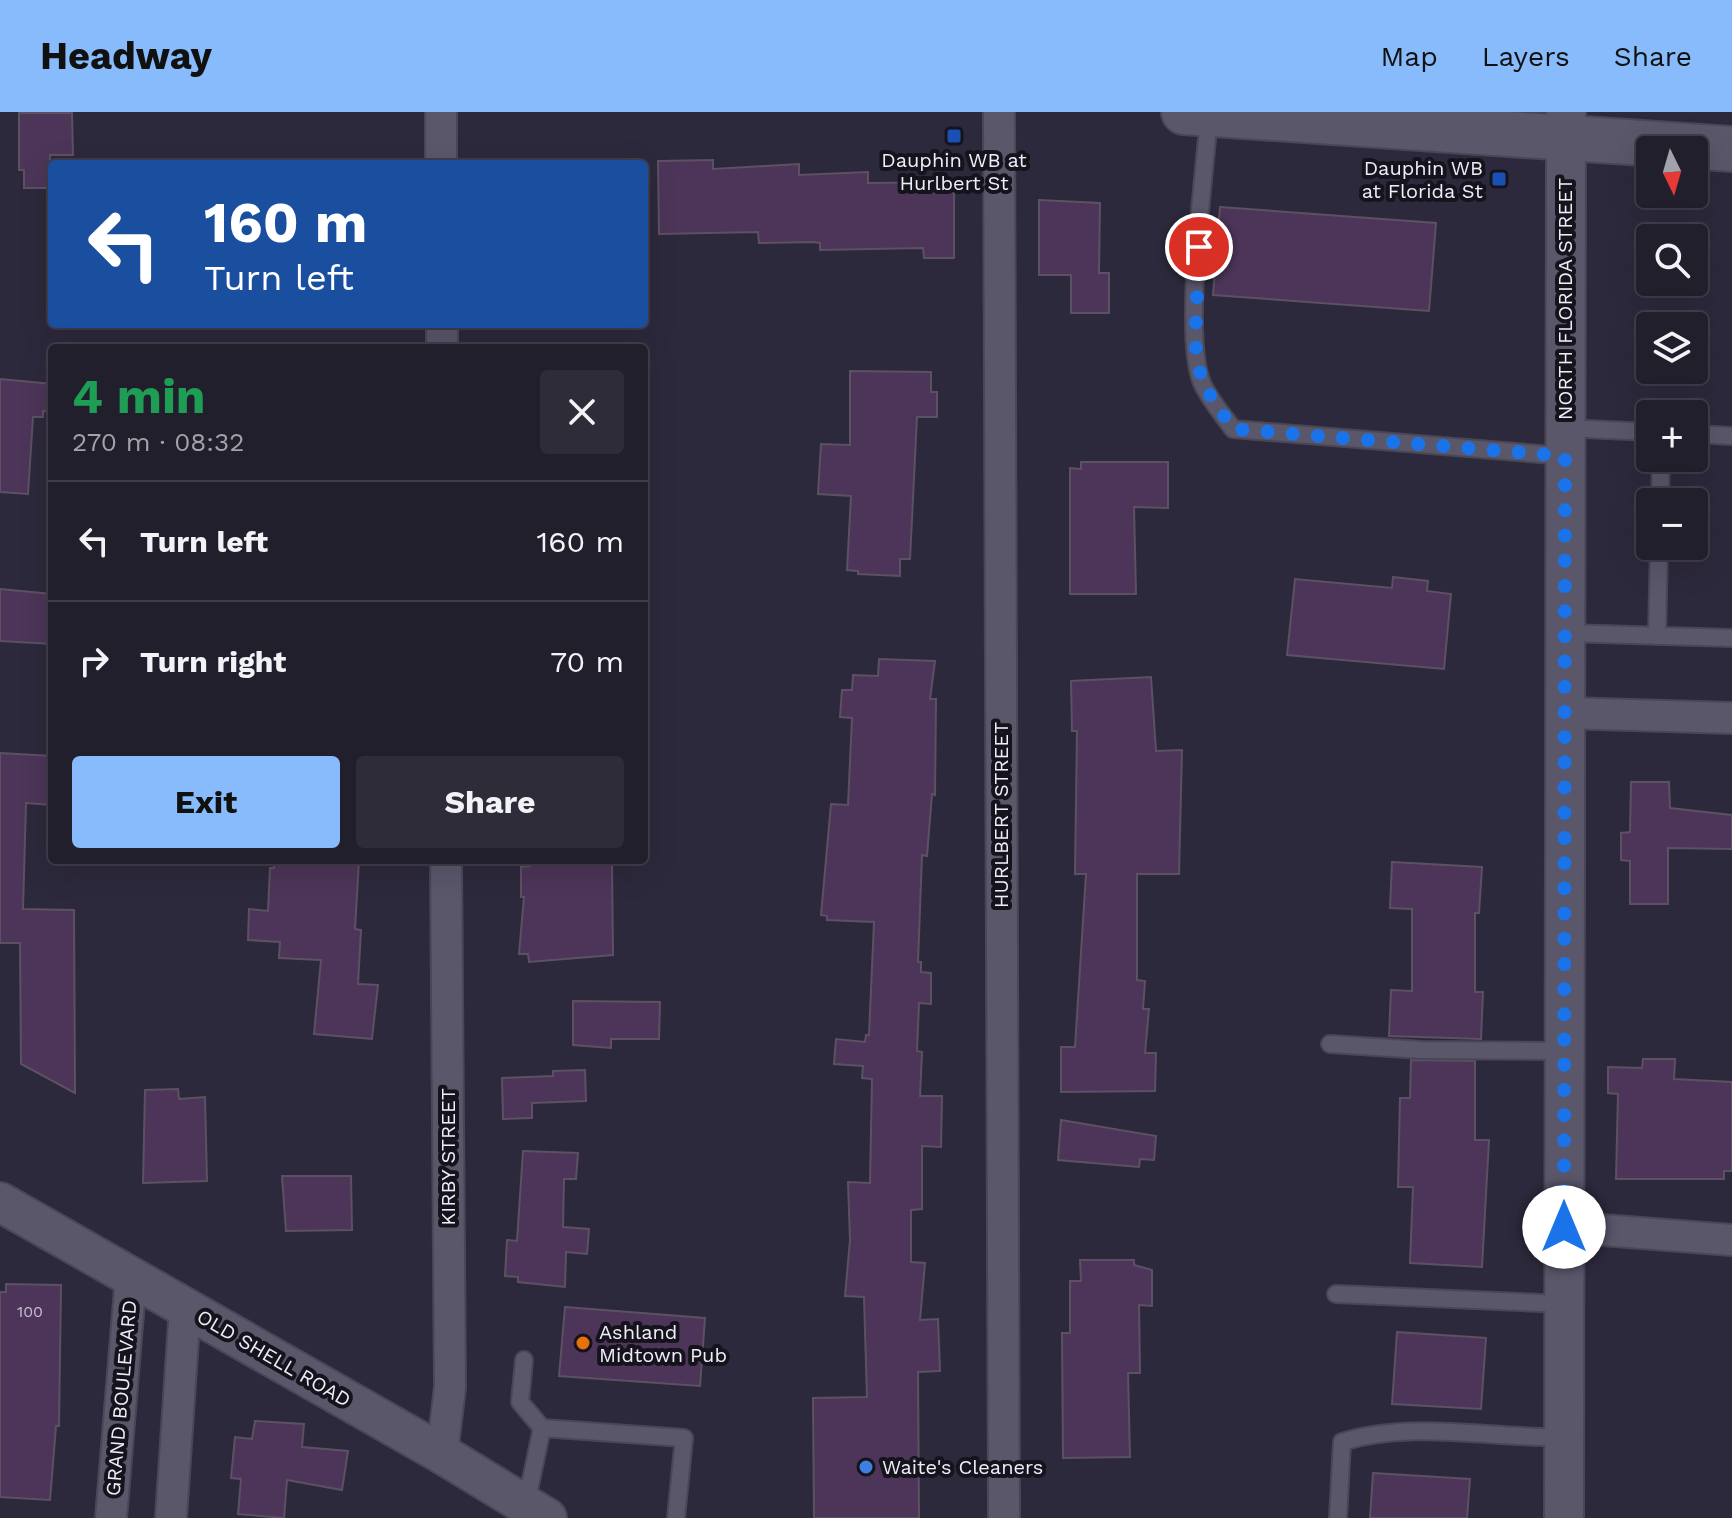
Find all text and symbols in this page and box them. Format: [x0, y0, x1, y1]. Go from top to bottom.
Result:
text: Headway [40, 34, 212, 78]
text: Map [1381, 40, 1438, 73]
text: Layers [1482, 40, 1570, 73]
text: Share [1614, 40, 1692, 73]
marker: Dauphin WB at Hurlbert St [945, 127, 963, 145]
north arrow [1636, 136, 1708, 208]
map controls [1636, 136, 1708, 560]
place label: Dauphin WB at Hurlbert St [881, 148, 1027, 195]
place label: Dauphin WB at Florida St [1362, 156, 1484, 203]
marker: Dauphin WB at Florida St [1490, 170, 1508, 188]
street label: NORTH FLORIDA STREET [1553, 178, 1577, 420]
text: 160 m [204, 190, 367, 256]
icon: left [72, 192, 176, 296]
pin [1165, 213, 1233, 281]
button: search [1636, 224, 1708, 296]
icon: arrive [1177, 225, 1221, 269]
text: Turn left [204, 257, 354, 299]
button: layers [1636, 312, 1708, 384]
text: 4 min [72, 368, 206, 425]
button: close [540, 370, 624, 454]
button: + [1636, 400, 1708, 472]
text: 270 m · 08:32 [72, 427, 244, 457]
button: − [1636, 488, 1708, 560]
icon: left [72, 519, 116, 563]
text: Turn left [140, 524, 268, 559]
text: 160 m [537, 524, 624, 559]
icon: right [72, 639, 116, 683]
text: Turn right [140, 644, 286, 679]
text: 70 m [550, 644, 624, 679]
street label: HURLBERT STREET [989, 722, 1013, 908]
button: Exit [72, 756, 340, 848]
button: Share [356, 756, 624, 848]
street label: KIRBY STREET [436, 1088, 460, 1226]
position arrow [1522, 1185, 1606, 1269]
street label: GRAND BOULEVARD [100, 1299, 142, 1497]
house number: 100 [17, 1302, 43, 1321]
street label: OLD SHELL ROAD [193, 1304, 355, 1412]
place label: Ashland Midtown Pub [599, 1320, 727, 1367]
marker: Ashland Midtown Pub [574, 1334, 592, 1352]
place label: Waite's Cleaners [882, 1455, 1043, 1479]
marker: Waite's Cleaners [857, 1458, 875, 1476]

